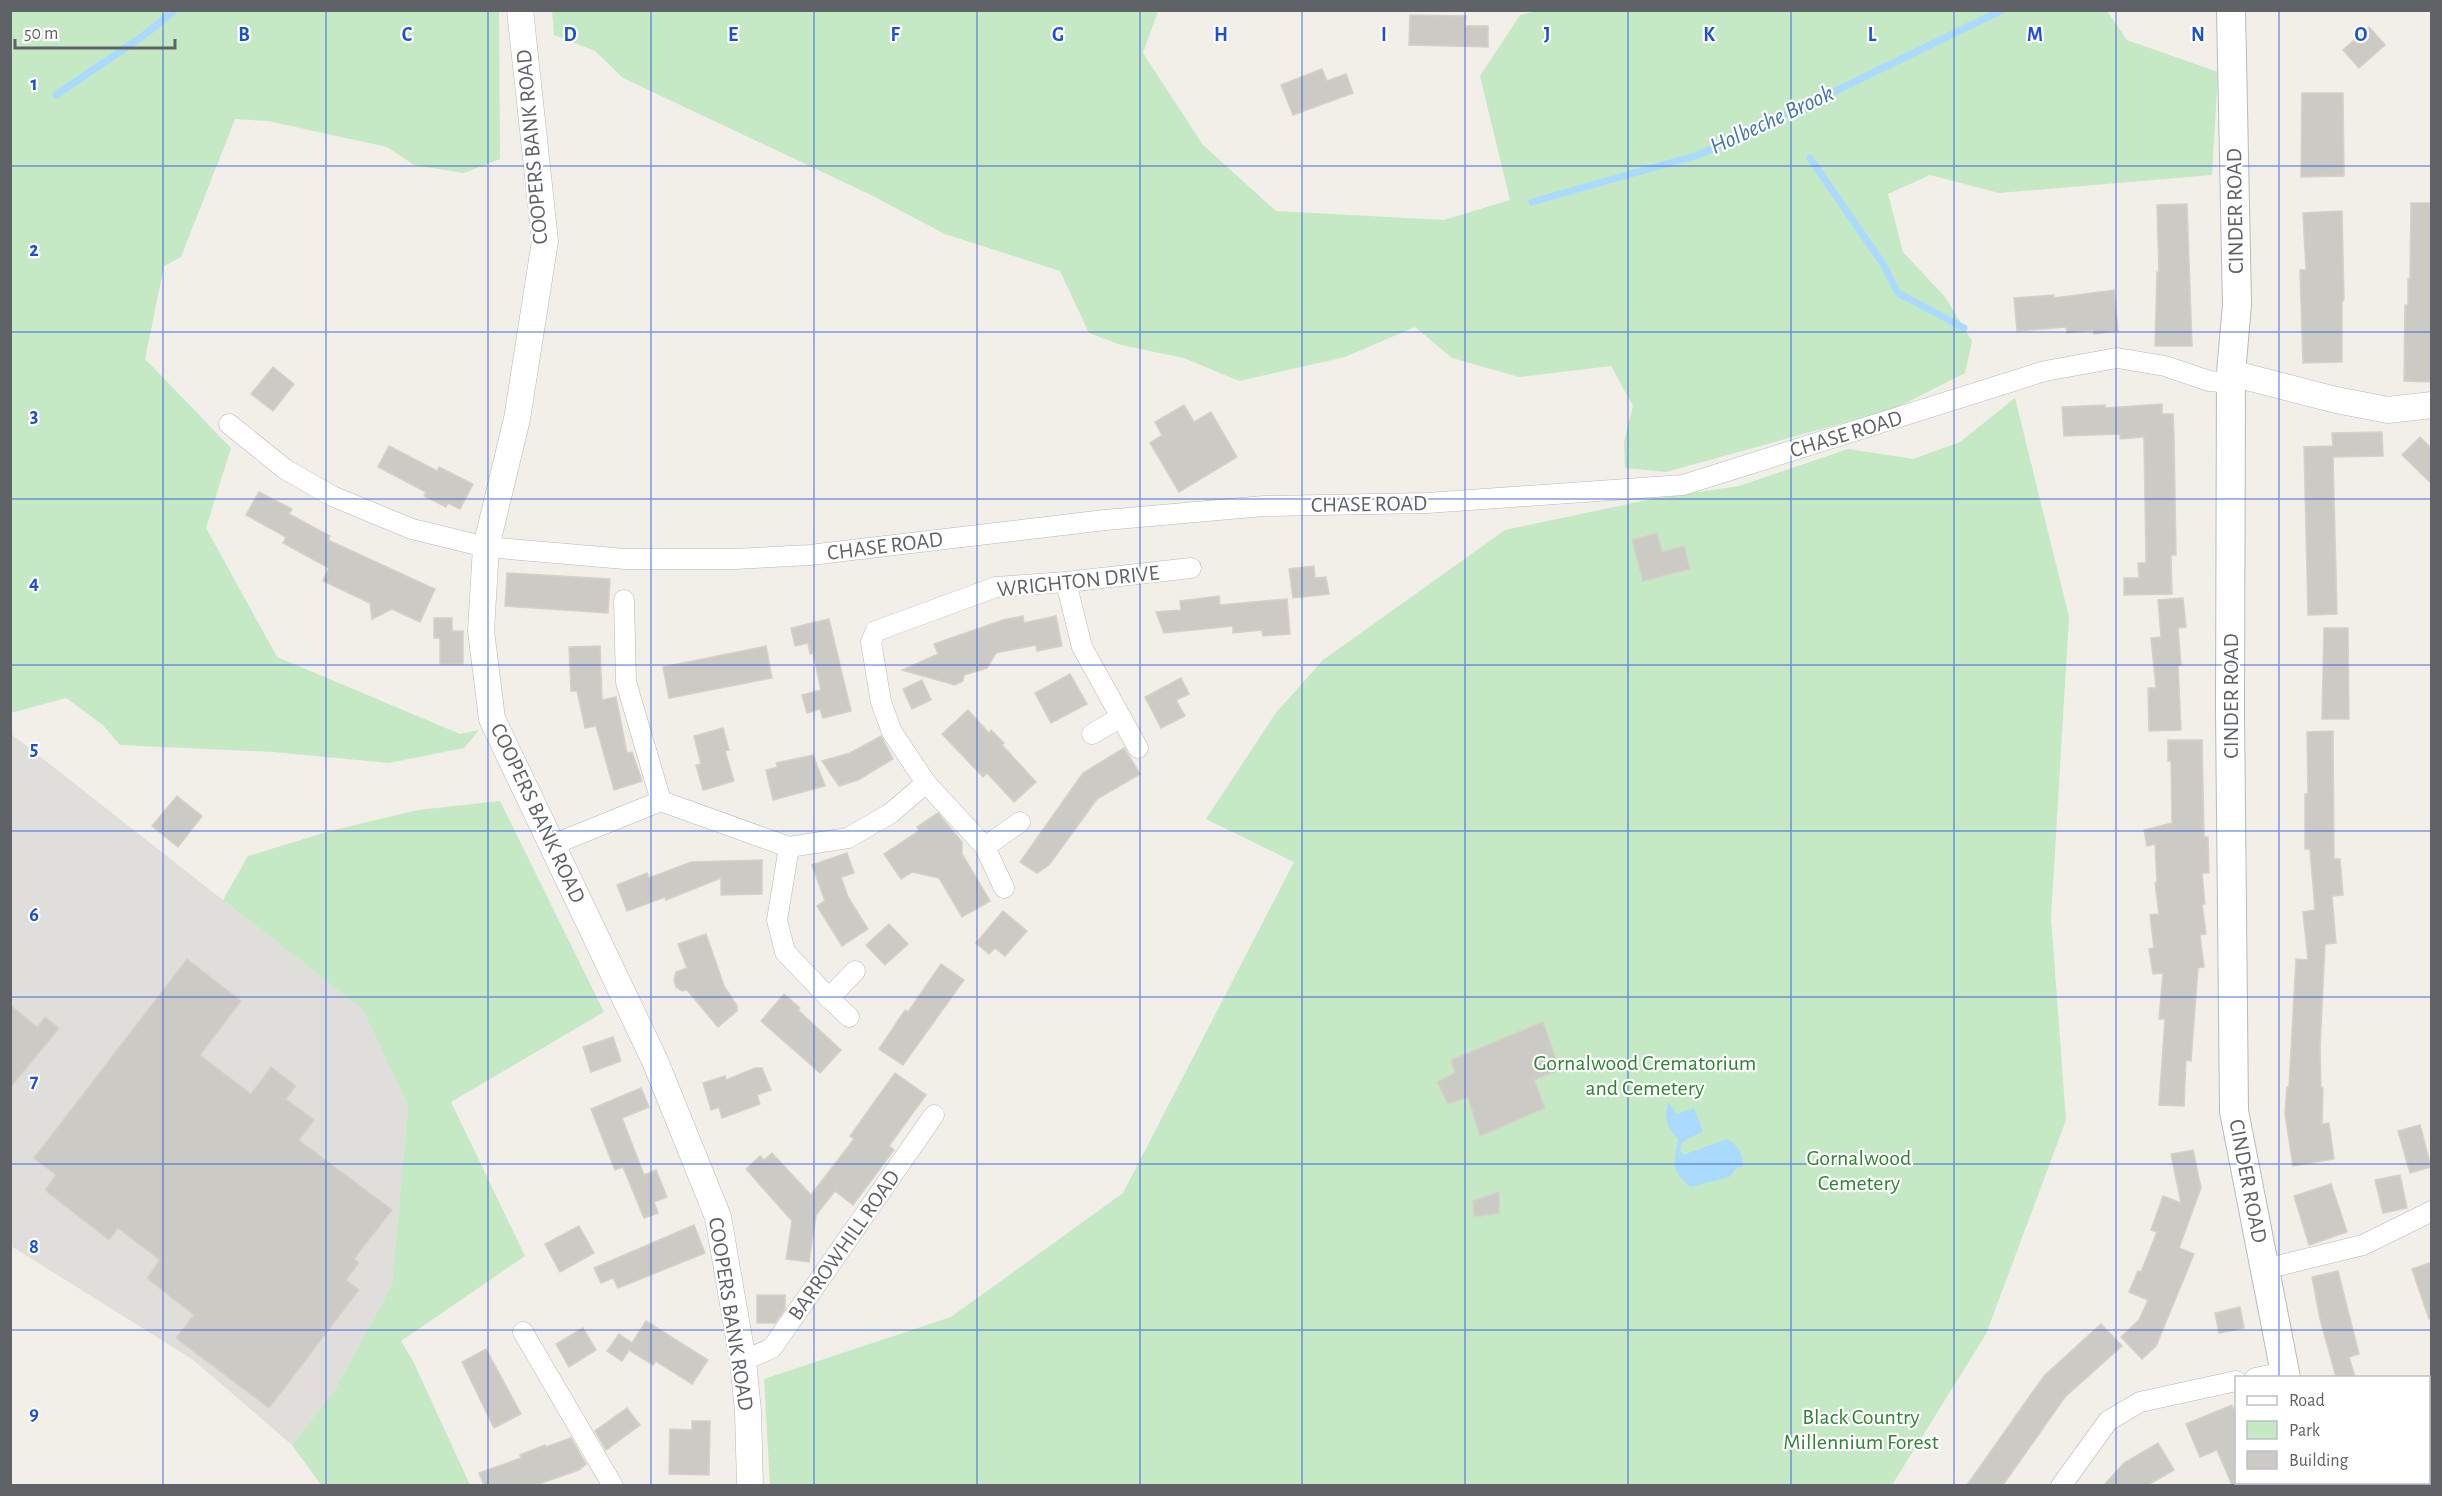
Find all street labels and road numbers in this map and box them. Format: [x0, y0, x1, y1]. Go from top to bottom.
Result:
street label: COOPERS BANK ROAD [513, 49, 551, 245]
street label: CINDER ROAD [2223, 148, 2247, 274]
street label: CHASE ROAD [1787, 406, 1905, 462]
street label: CHASE ROAD [1311, 492, 1427, 516]
street label: CHASE ROAD [826, 528, 944, 564]
street label: WRIGHTON DRIVE [996, 562, 1160, 600]
street label: CINDER ROAD [2220, 633, 2242, 759]
street label: COOPERS BANK ROAD [487, 720, 589, 906]
street label: CINDER ROAD [2225, 1117, 2271, 1245]
street label: BARROWHILL ROAD [784, 1166, 904, 1324]
street label: COOPERS BANK ROAD [705, 1216, 757, 1412]

